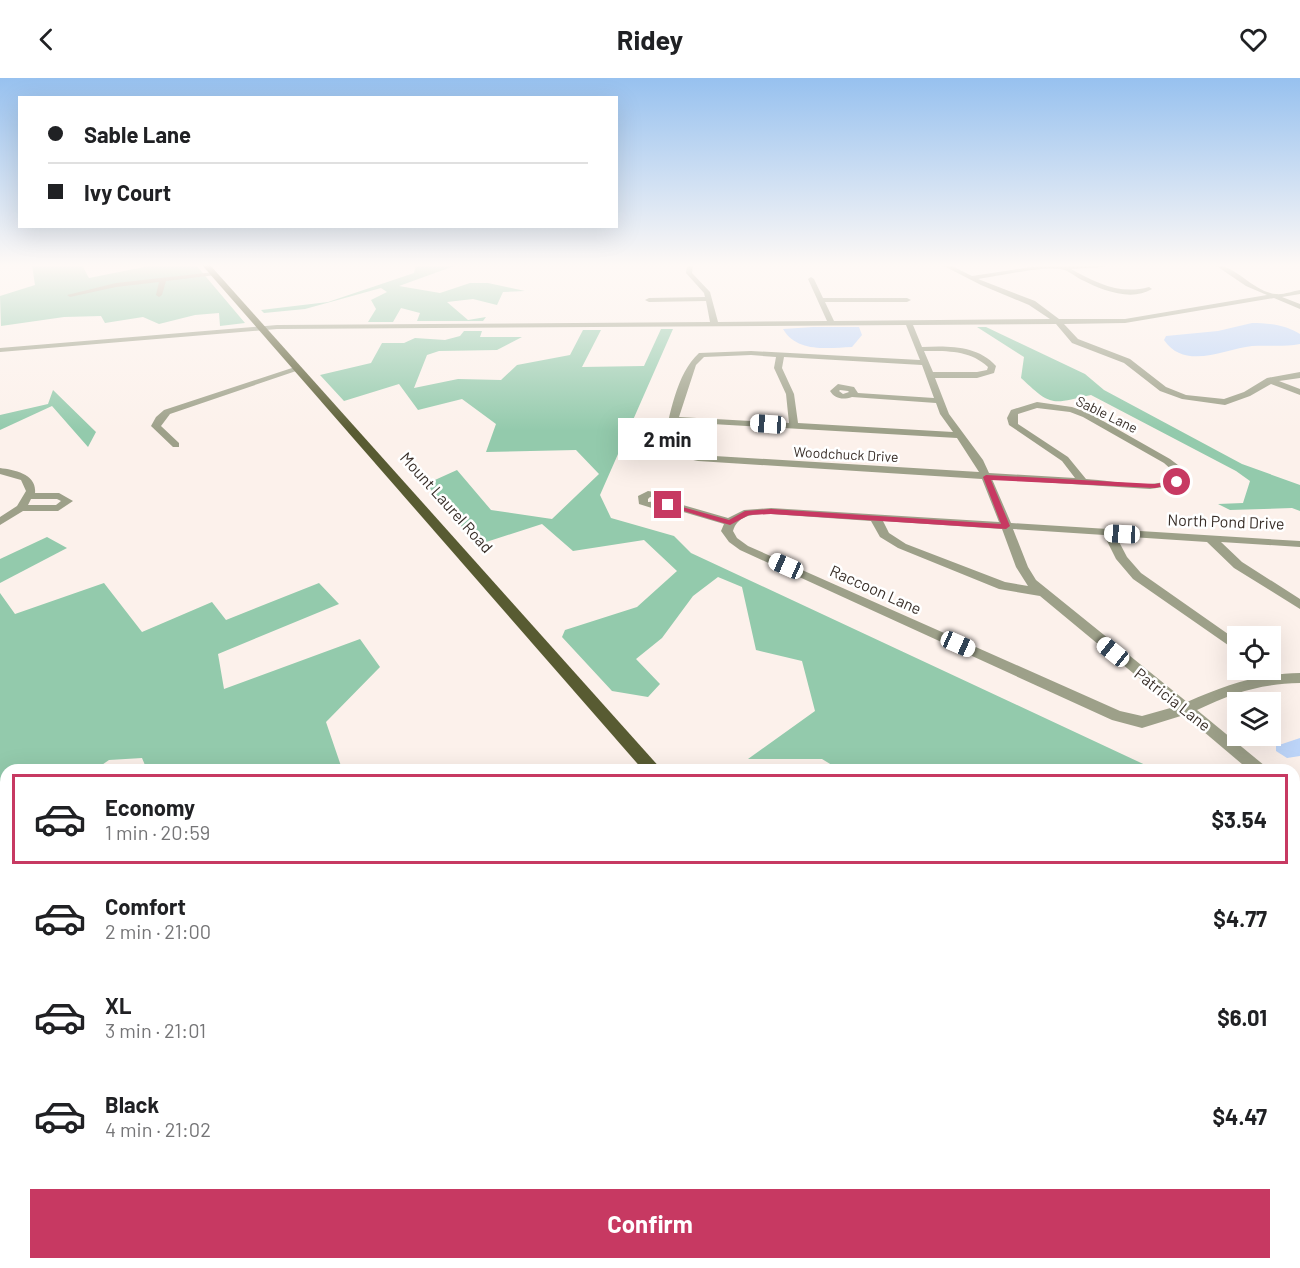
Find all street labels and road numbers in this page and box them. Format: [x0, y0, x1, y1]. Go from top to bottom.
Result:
street label: Sable Lane [1073, 392, 1141, 436]
street label: Woodchuck Drive [793, 443, 899, 465]
street label: Mount Laurel Road [397, 448, 497, 556]
street label: North Pond Drive [1167, 509, 1285, 533]
street label: Raccoon Lane [827, 560, 925, 618]
street label: Patricia Lane [1131, 663, 1215, 735]

